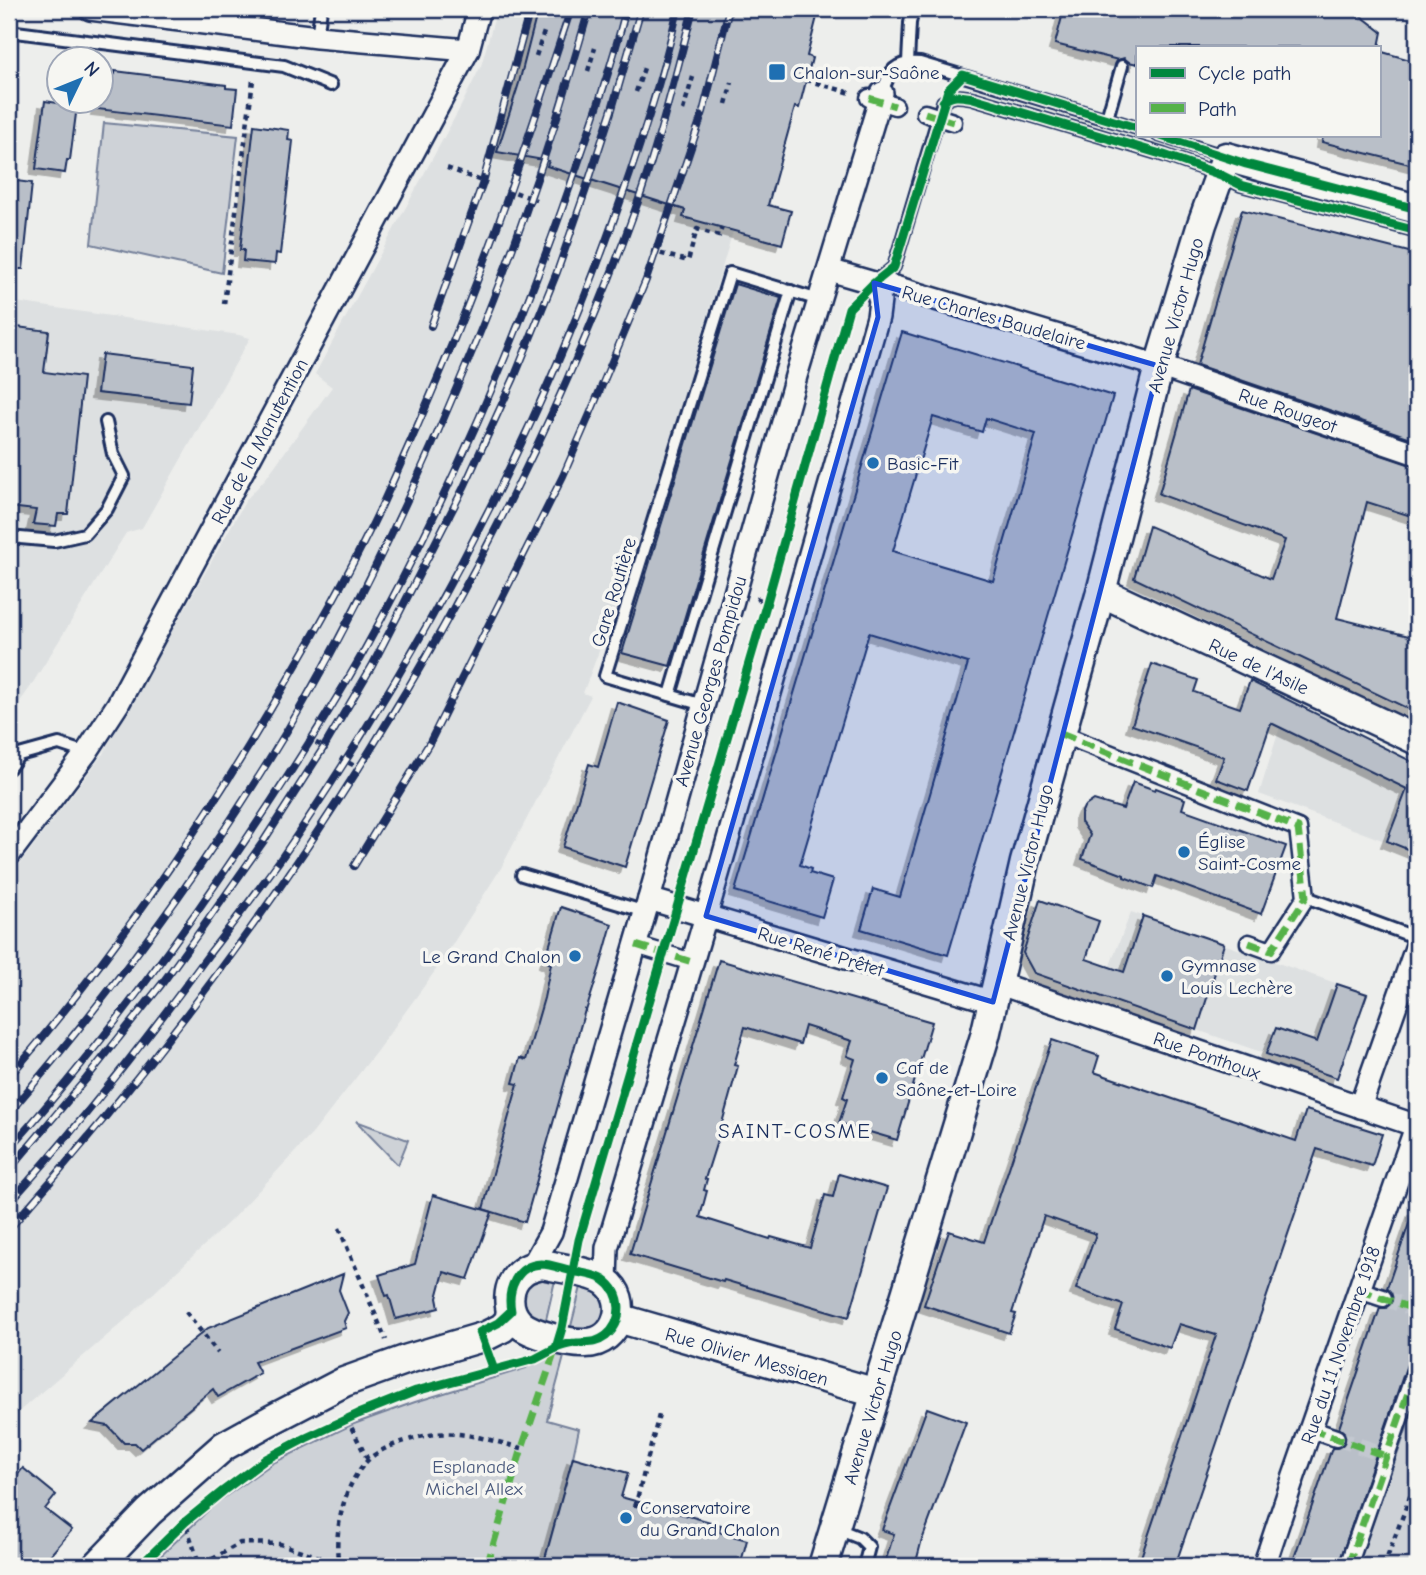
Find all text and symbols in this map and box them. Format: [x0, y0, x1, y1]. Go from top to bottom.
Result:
north arrow [46, 46, 116, 116]
legend [1136, 46, 1380, 136]
text: N [79, 57, 104, 81]
text: Cycle path [1198, 61, 1291, 85]
marker: Chalon-sur-Saône [767, 62, 787, 82]
place label: Chalon-sur-Saône [793, 62, 939, 84]
text: Path [1198, 97, 1237, 121]
street label: Avenue Victor Hugo [1143, 235, 1209, 395]
street label: Rue Charles Baudelaire [899, 281, 1088, 355]
street label: Rue de la Manutention [207, 355, 313, 528]
street label: Rue Rougeot [1236, 384, 1340, 438]
place label: Basic-Fit [887, 453, 959, 475]
marker: Basic-Fit [865, 455, 881, 471]
street label: Gare Routière [587, 535, 641, 650]
street label: Avenue Georges Pompidou [670, 573, 752, 789]
street label: Rue de l'Asile [1205, 634, 1312, 700]
street label: Avenue Victor Hugo [998, 782, 1058, 943]
place label: Église Saint-Cosme [1198, 831, 1301, 875]
marker: Église Saint-Cosme [1176, 844, 1192, 860]
street label: Rue René Prêtet [755, 922, 887, 982]
place label: Le Grand Chalon [422, 946, 561, 968]
marker: Le Grand Chalon [567, 948, 583, 964]
place label: Gymnase Louis Lechère [1181, 955, 1293, 999]
marker: Gymnase Louis Lechère [1159, 968, 1175, 984]
street label: Rue Ponthoux [1150, 1027, 1264, 1085]
place label: Caf de Saône-et-Loire [896, 1057, 1017, 1101]
marker: Caf de Saône-et-Loire [874, 1070, 890, 1086]
district label: SAINT-COSME [718, 1119, 872, 1143]
street label: Rue du 11 Novembre 1918 [1297, 1244, 1385, 1447]
street label: Rue Olivier Messiaen [663, 1323, 831, 1391]
street label: Avenue Victor Hugo [839, 1327, 907, 1487]
park label: Esplanade Michel Allex [425, 1456, 524, 1500]
place label: Conservatoire du Grand Chalon [640, 1497, 780, 1541]
marker: Conservatoire du Grand Chalon [618, 1510, 634, 1526]

